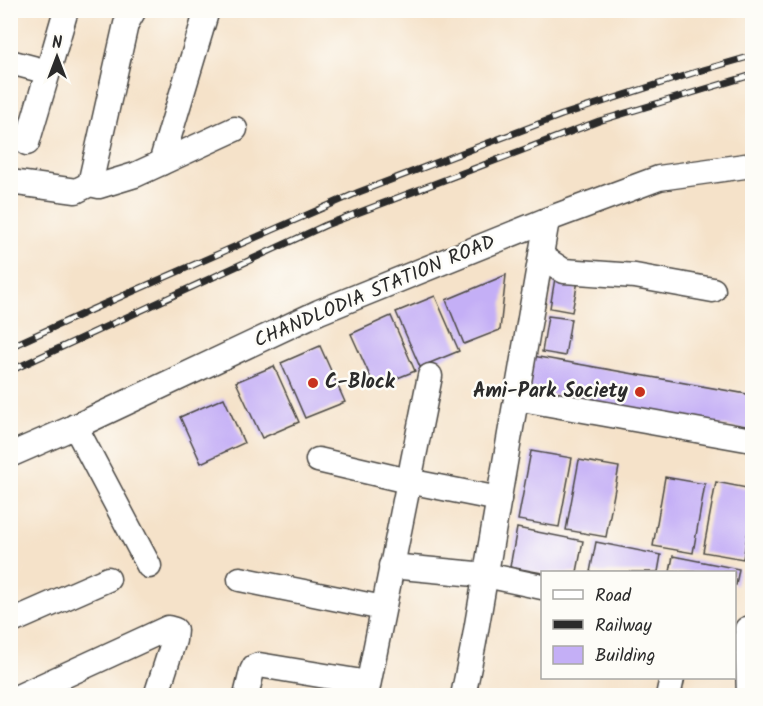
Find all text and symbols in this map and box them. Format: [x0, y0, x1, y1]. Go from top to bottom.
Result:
north arrow [27, 27, 87, 87]
text: N [52, 31, 62, 56]
street label: CHANDLODIA STATION ROAD [249, 227, 501, 357]
place label: C-Block [325, 367, 396, 399]
marker: C-Block [306, 376, 320, 390]
place label: Ami-Park Society [473, 376, 629, 408]
marker: Ami-Park Society [633, 385, 647, 399]
legend [541, 571, 736, 679]
text: Road [595, 582, 632, 611]
text: Railway [595, 612, 652, 641]
text: Building [595, 642, 655, 671]

